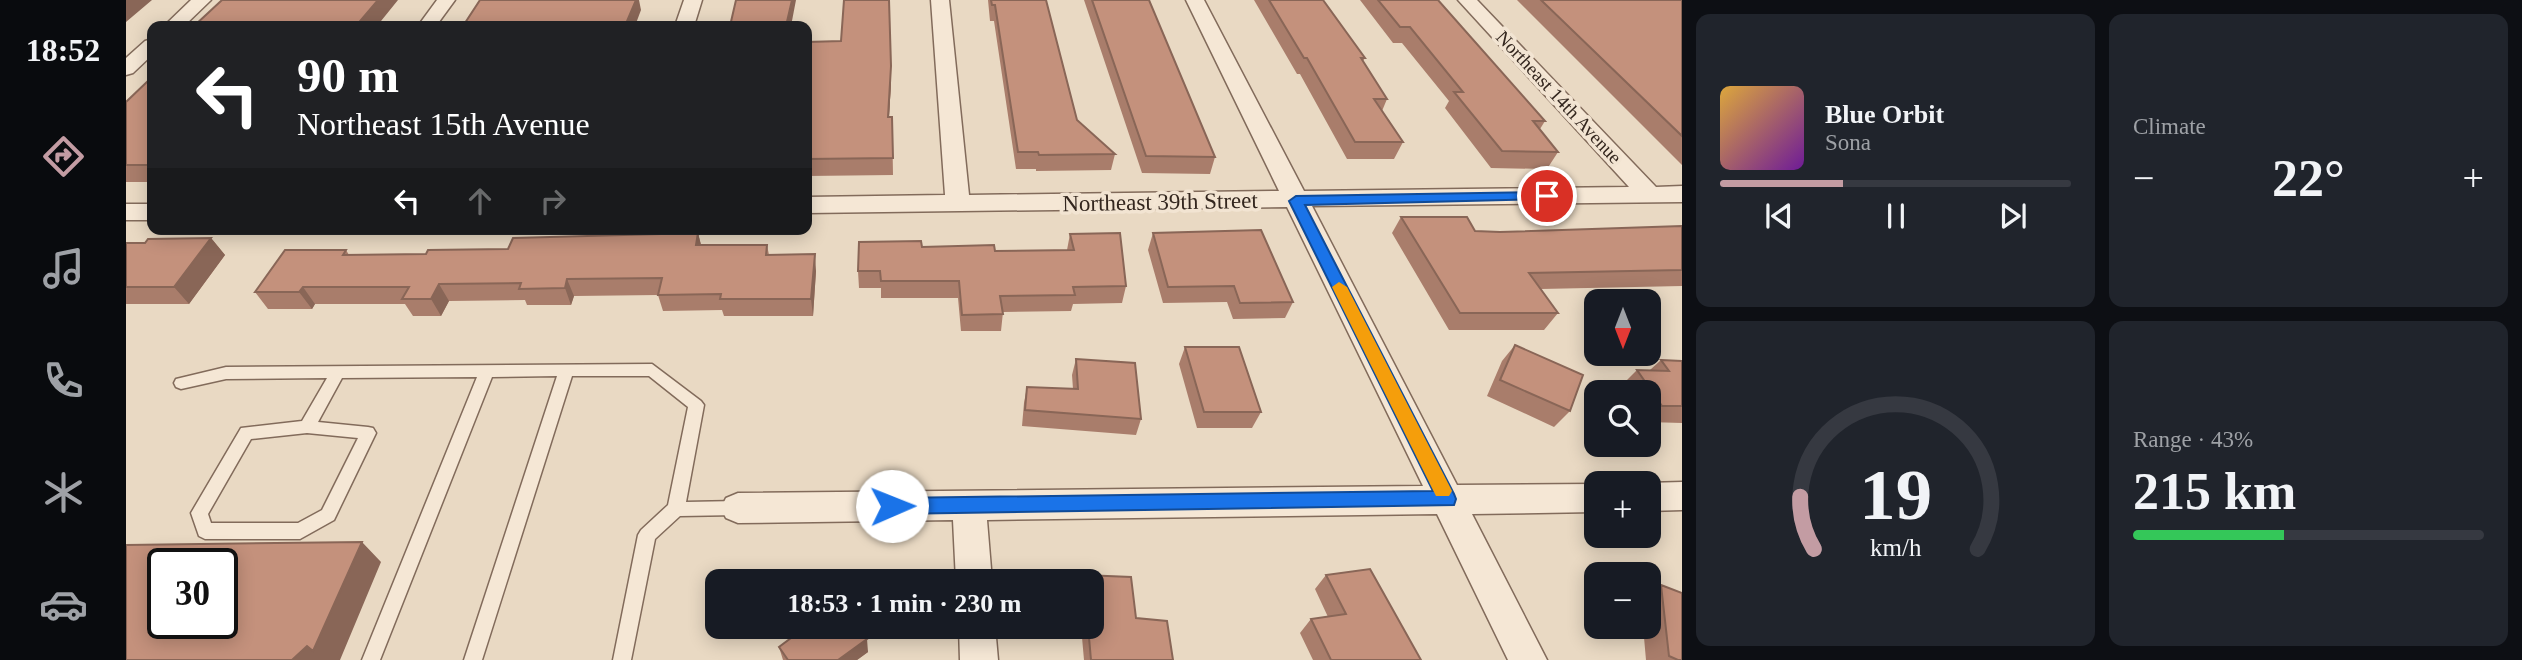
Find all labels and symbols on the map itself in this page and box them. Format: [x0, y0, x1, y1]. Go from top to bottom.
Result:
street label: Northeast 14th Avenue [1492, 26, 1626, 168]
pin [1517, 166, 1577, 226]
street label: Northeast 39th Street [1062, 188, 1259, 216]
north arrow [1584, 289, 1661, 366]
position arrow [855, 469, 929, 543]
speed limit sign: 30 [147, 548, 238, 639]

